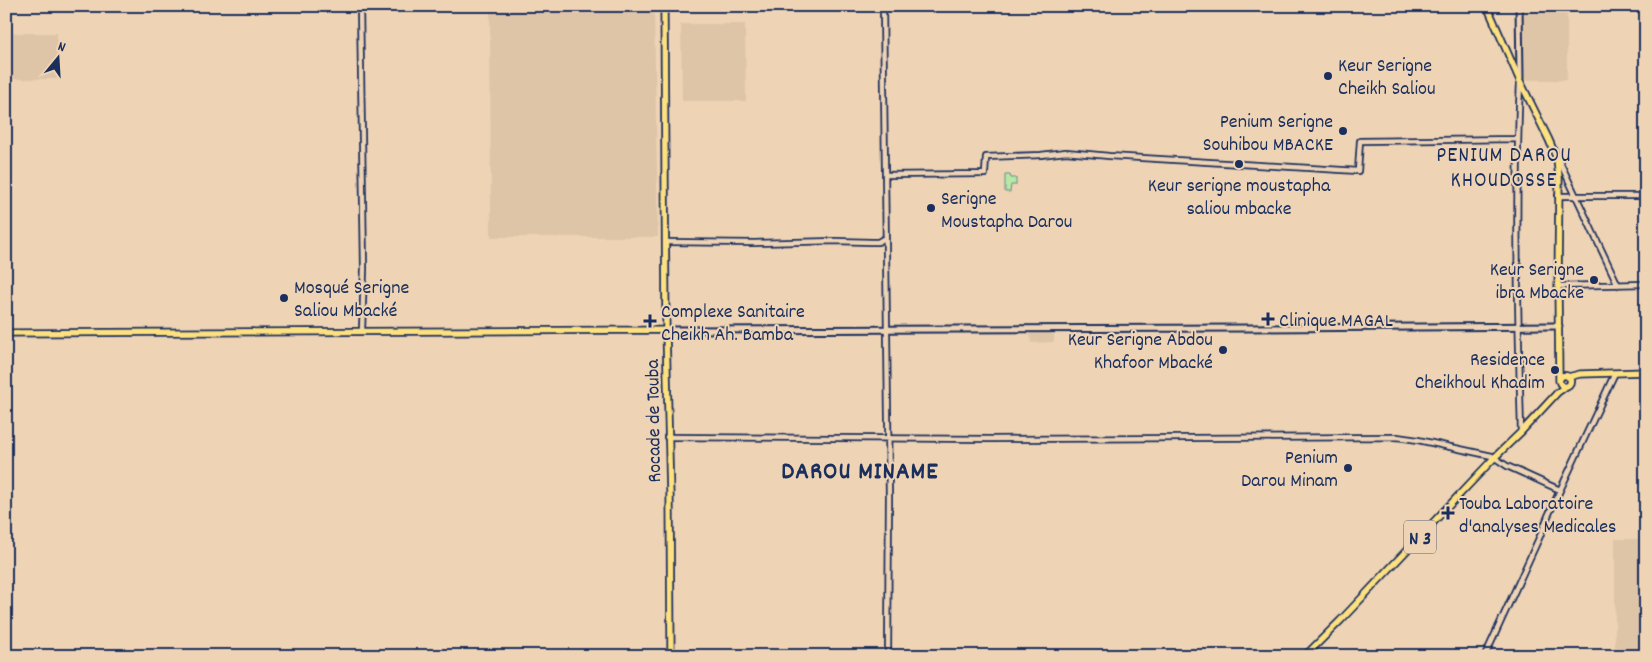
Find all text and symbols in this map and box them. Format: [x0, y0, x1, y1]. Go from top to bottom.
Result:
north arrow [32, 32, 82, 82]
text: N [55, 37, 68, 58]
place label: Keur Serigne Cheikh Saliou [1338, 53, 1436, 104]
marker: Keur Serigne Cheikh Saliou [1322, 70, 1334, 82]
place label: Penium Serigne Souhibou MBACKE [1203, 109, 1333, 160]
marker: Penium Serigne Souhibou MBACKE [1337, 125, 1349, 137]
district label: PENIUM DAROU KHOUDOSSE [1436, 141, 1572, 197]
marker: Keur serigne moustapha saliou mbacke [1233, 158, 1245, 170]
place label: Keur serigne moustapha saliou mbacke [1148, 173, 1331, 224]
place label: Serigne Moustapha Darou [941, 186, 1072, 237]
marker: Serigne Moustapha Darou [925, 202, 937, 214]
place label: Keur Serigne ibra Mbacke [1490, 257, 1584, 308]
marker: Keur Serigne ibra Mbacke [1588, 274, 1600, 286]
place label: Mosqué Serigne Saliou Mbacké [294, 275, 409, 326]
marker: Mosqué Serigne Saliou Mbacké [278, 292, 290, 304]
place label: Complexe Sanitaire Cheikh Ah. Bamba [661, 299, 805, 350]
place label: Clinique MAGAL [1279, 308, 1393, 336]
marker: Clinique MAGAL [1261, 312, 1275, 326]
marker: Complexe Sanitaire Cheikh Ah. Bamba [643, 314, 657, 328]
place label: Keur Serigne Abdou Khafoor Mbacké [1068, 327, 1213, 378]
marker: Keur Serigne Abdou Khafoor Mbacké [1217, 344, 1229, 356]
place label: Residence Cheikhoul Khadim [1415, 347, 1545, 398]
street label: Rocade de Touba [640, 358, 670, 483]
marker: Residence Cheikhoul Khadim [1549, 364, 1561, 376]
place label: Penium Darou Minam [1241, 445, 1338, 496]
district label: DAROU MINAME [781, 455, 939, 491]
marker: Penium Darou Minam [1342, 462, 1354, 474]
place label: Touba Laboratoire d'analyses Medicales [1459, 491, 1616, 542]
marker: Touba Laboratoire d'analyses Medicales [1441, 506, 1455, 520]
road number: N 3 [1404, 520, 1436, 554]

